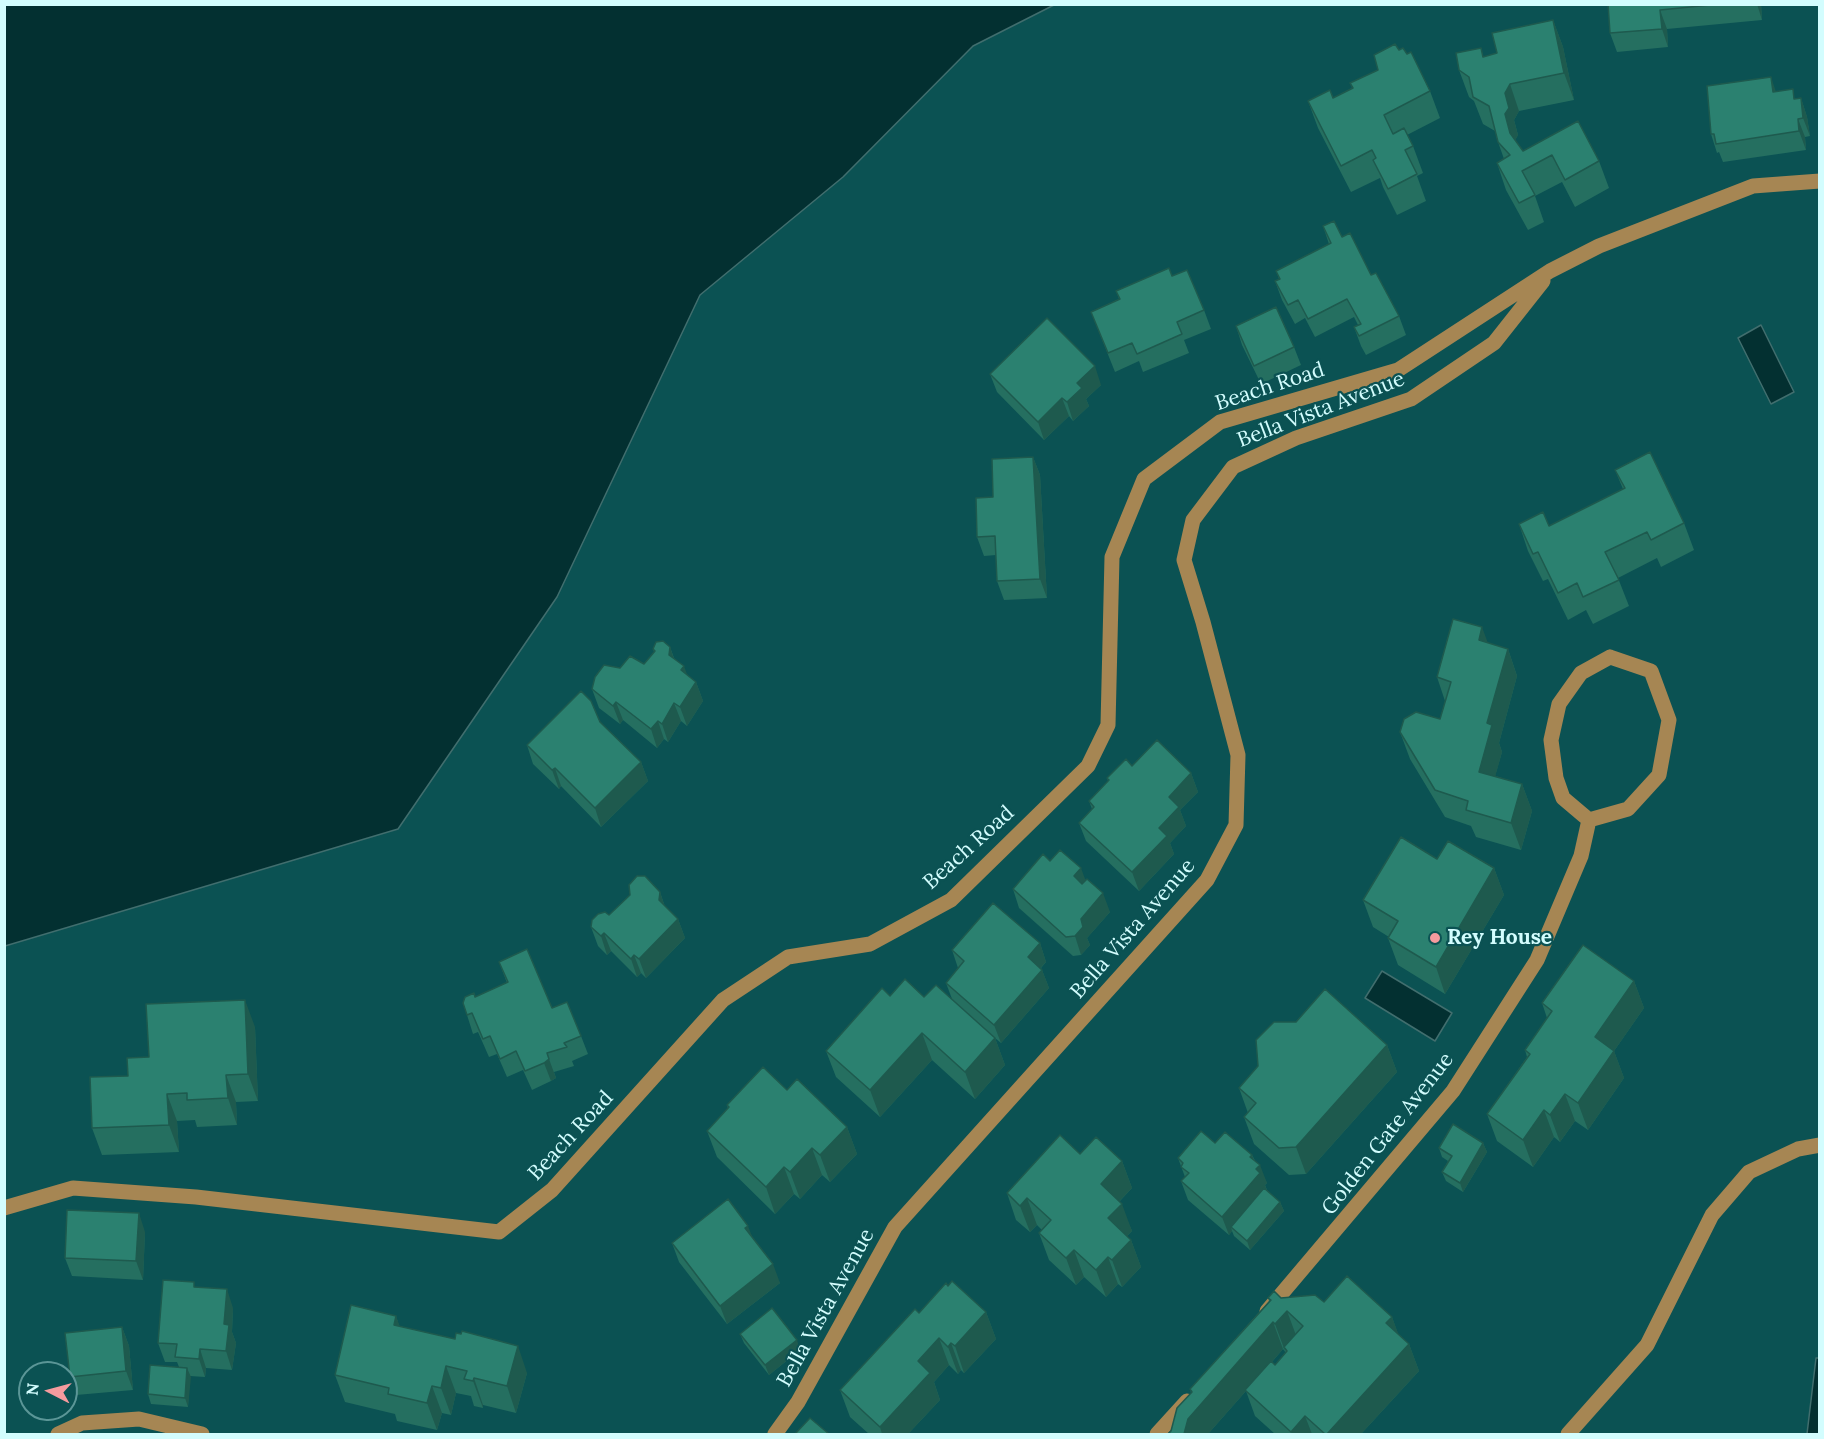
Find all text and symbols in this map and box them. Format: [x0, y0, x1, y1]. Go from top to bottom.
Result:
street label: Beach Road [1212, 358, 1328, 416]
street label: Bella Vista Avenue [1234, 367, 1408, 453]
street label: Beach Road [918, 801, 1020, 895]
street label: Bella Vista Avenue [1065, 854, 1201, 1004]
place label: Rey House [1447, 925, 1552, 951]
marker: Rey House [1428, 931, 1442, 945]
street label: Golden Gate Avenue [1317, 1048, 1459, 1220]
street label: Beach Road [523, 1086, 619, 1186]
street label: Bella Vista Avenue [772, 1224, 880, 1392]
north arrow [18, 1361, 78, 1421]
text: N [21, 1382, 43, 1397]

